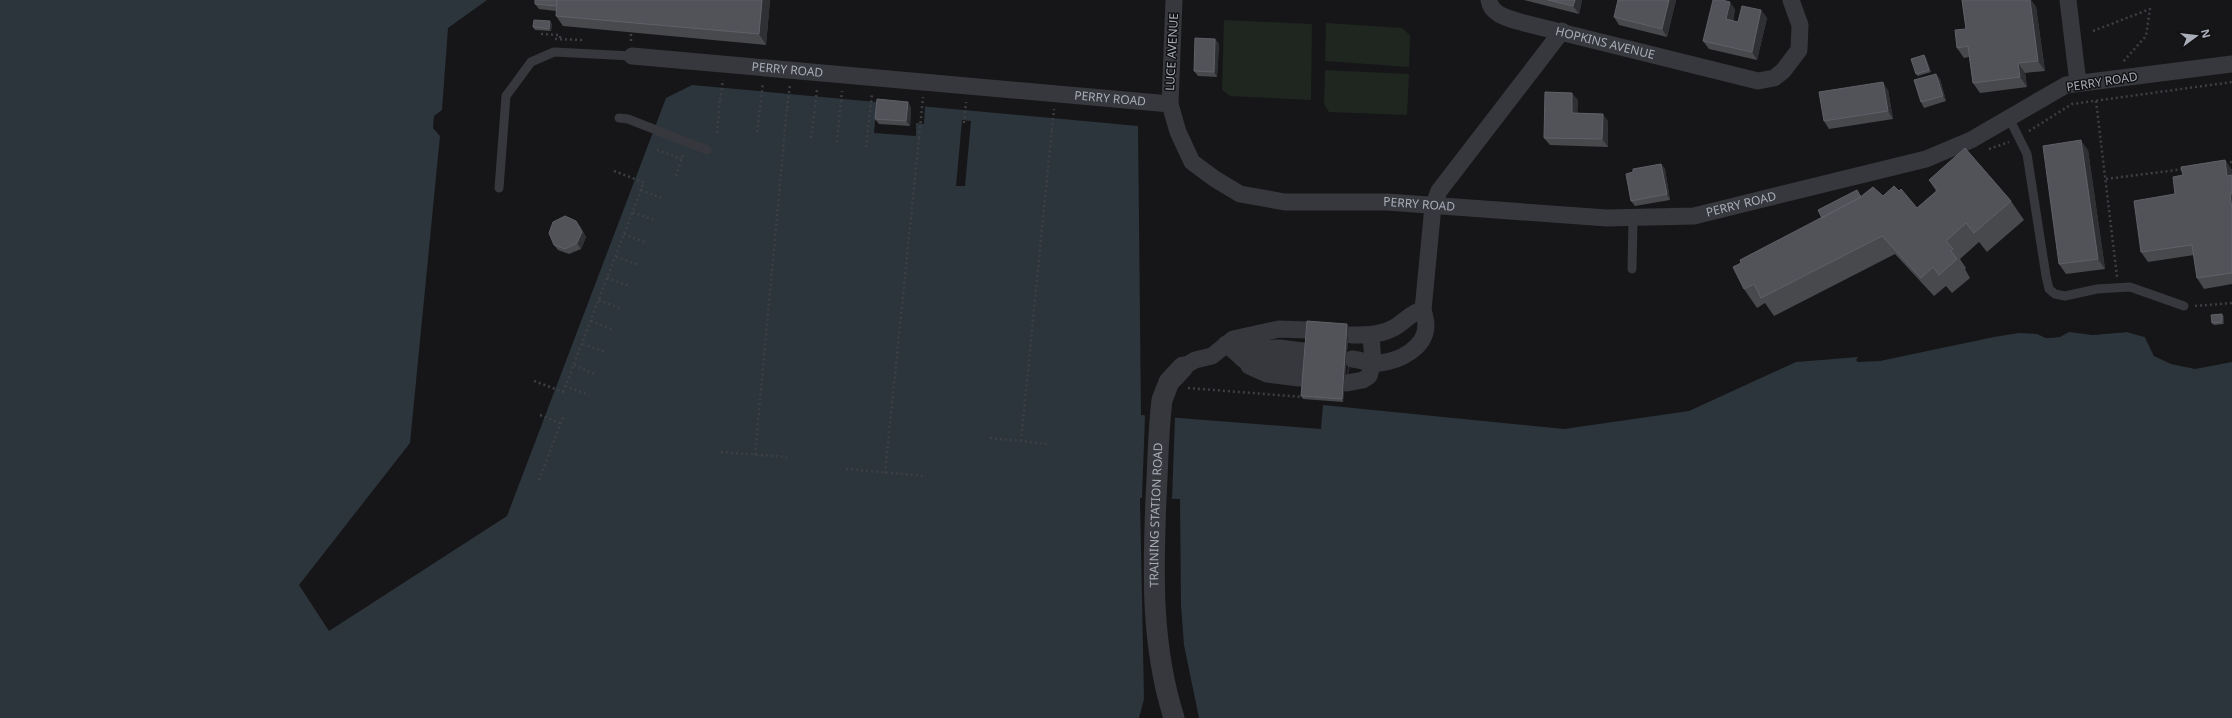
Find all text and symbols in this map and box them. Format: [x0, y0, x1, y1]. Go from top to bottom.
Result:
street label: LUCE AVENUE [1161, 13, 1182, 91]
north arrow [2176, 16, 2216, 56]
street label: HOPKINS AVENUE [1554, 22, 1657, 63]
text: N [2198, 27, 2215, 40]
street label: PERRY ROAD [751, 58, 824, 81]
street label: PERRY ROAD [2065, 67, 2139, 96]
street label: PERRY ROAD [1074, 86, 1147, 110]
street label: PERRY ROAD [1704, 187, 1778, 221]
street label: PERRY ROAD [1383, 193, 1456, 215]
street label: TRAINING STATION ROAD [1145, 442, 1167, 587]

